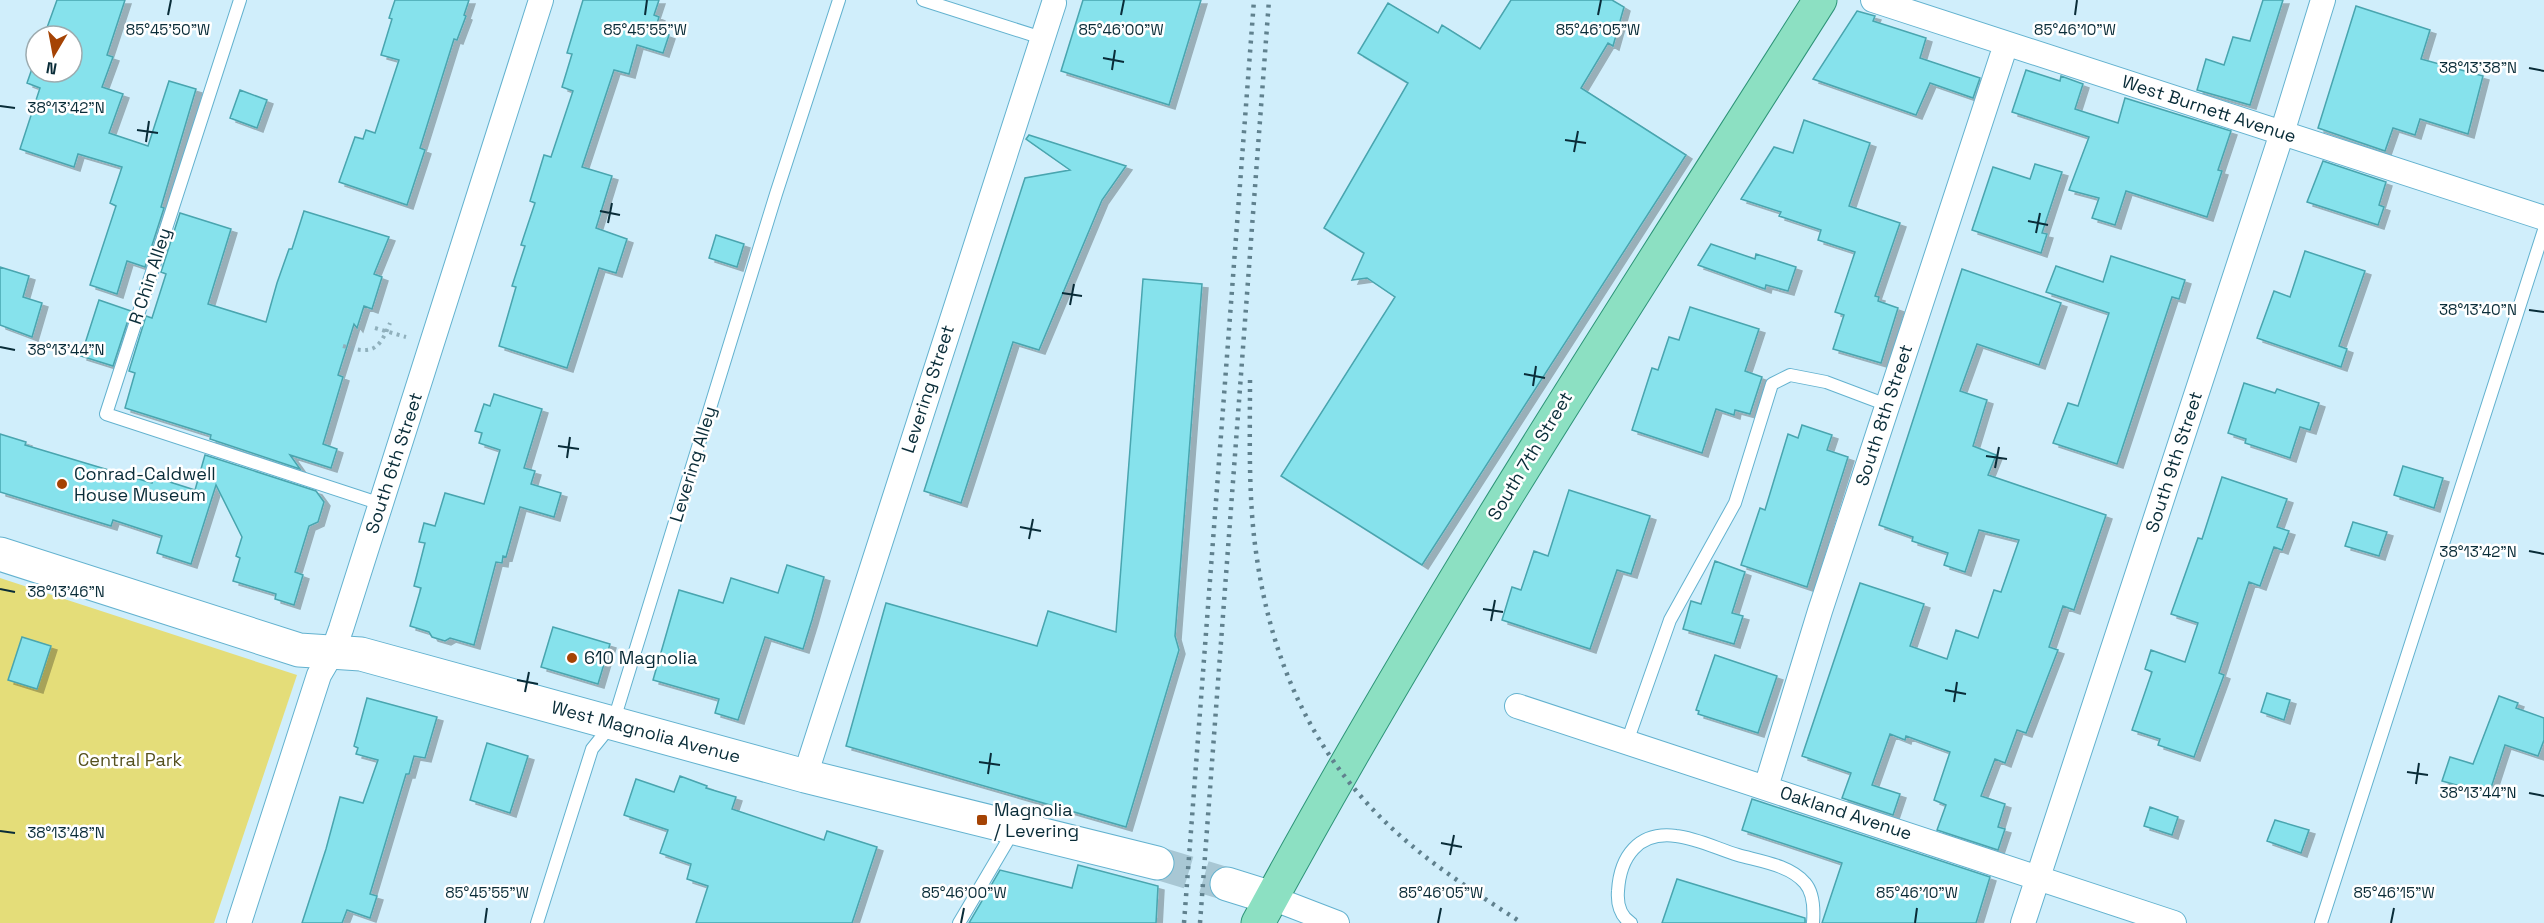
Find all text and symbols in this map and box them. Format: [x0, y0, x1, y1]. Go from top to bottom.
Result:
text: 85°45'50"W [126, 20, 210, 39]
text: 85°45'55"W [603, 20, 687, 39]
text: 85°46'00"W [1078, 20, 1164, 39]
text: 85°46'05"W [1556, 20, 1640, 39]
text: 85°46'10"W [2034, 20, 2116, 39]
north arrow [24, 24, 84, 84]
text: N [44, 57, 59, 80]
text: 38°13'38"N [2439, 58, 2517, 77]
street label: West Burnett Avenue [2119, 70, 2299, 148]
text: 38°13'42"N [27, 98, 105, 117]
street label: R Chin Alley [123, 225, 176, 327]
text: 38°13'40"N [2439, 300, 2517, 319]
street label: Levering Street [896, 322, 959, 456]
text: 38°13'44"N [27, 340, 105, 359]
street label: South 8th Street [1850, 341, 1917, 488]
street label: South 7th Street [1482, 387, 1577, 524]
street label: South 9th Street [2140, 388, 2207, 535]
street label: South 6th Street [360, 389, 427, 536]
street label: Levering Alley [664, 403, 721, 525]
place label: Conrad-Caldwell House Museum [74, 462, 216, 506]
marker: Conrad-Caldwell House Museum [55, 477, 69, 491]
text: 38°13'42"N [2439, 542, 2517, 561]
text: 38°13'46"N [27, 582, 105, 601]
place label: 610 Magnolia [584, 646, 697, 669]
marker: 610 Magnolia [565, 651, 579, 665]
street label: West Magnolia Avenue [549, 695, 743, 768]
park label: Central Park [78, 748, 183, 771]
street label: Oakland Avenue [1777, 780, 1915, 845]
text: 38°13'44"N [2439, 783, 2517, 802]
place label: Magnolia / Levering [994, 798, 1079, 842]
marker: Magnolia / Levering [975, 813, 989, 827]
text: 38°13'48"N [27, 823, 105, 842]
text: 85°45'55"W [445, 883, 529, 902]
text: 85°46'00"W [921, 883, 1007, 902]
text: 85°46'05"W [1399, 883, 1483, 902]
text: 85°46'10"W [1876, 883, 1958, 902]
text: 85°46'15"W [2353, 883, 2435, 902]

